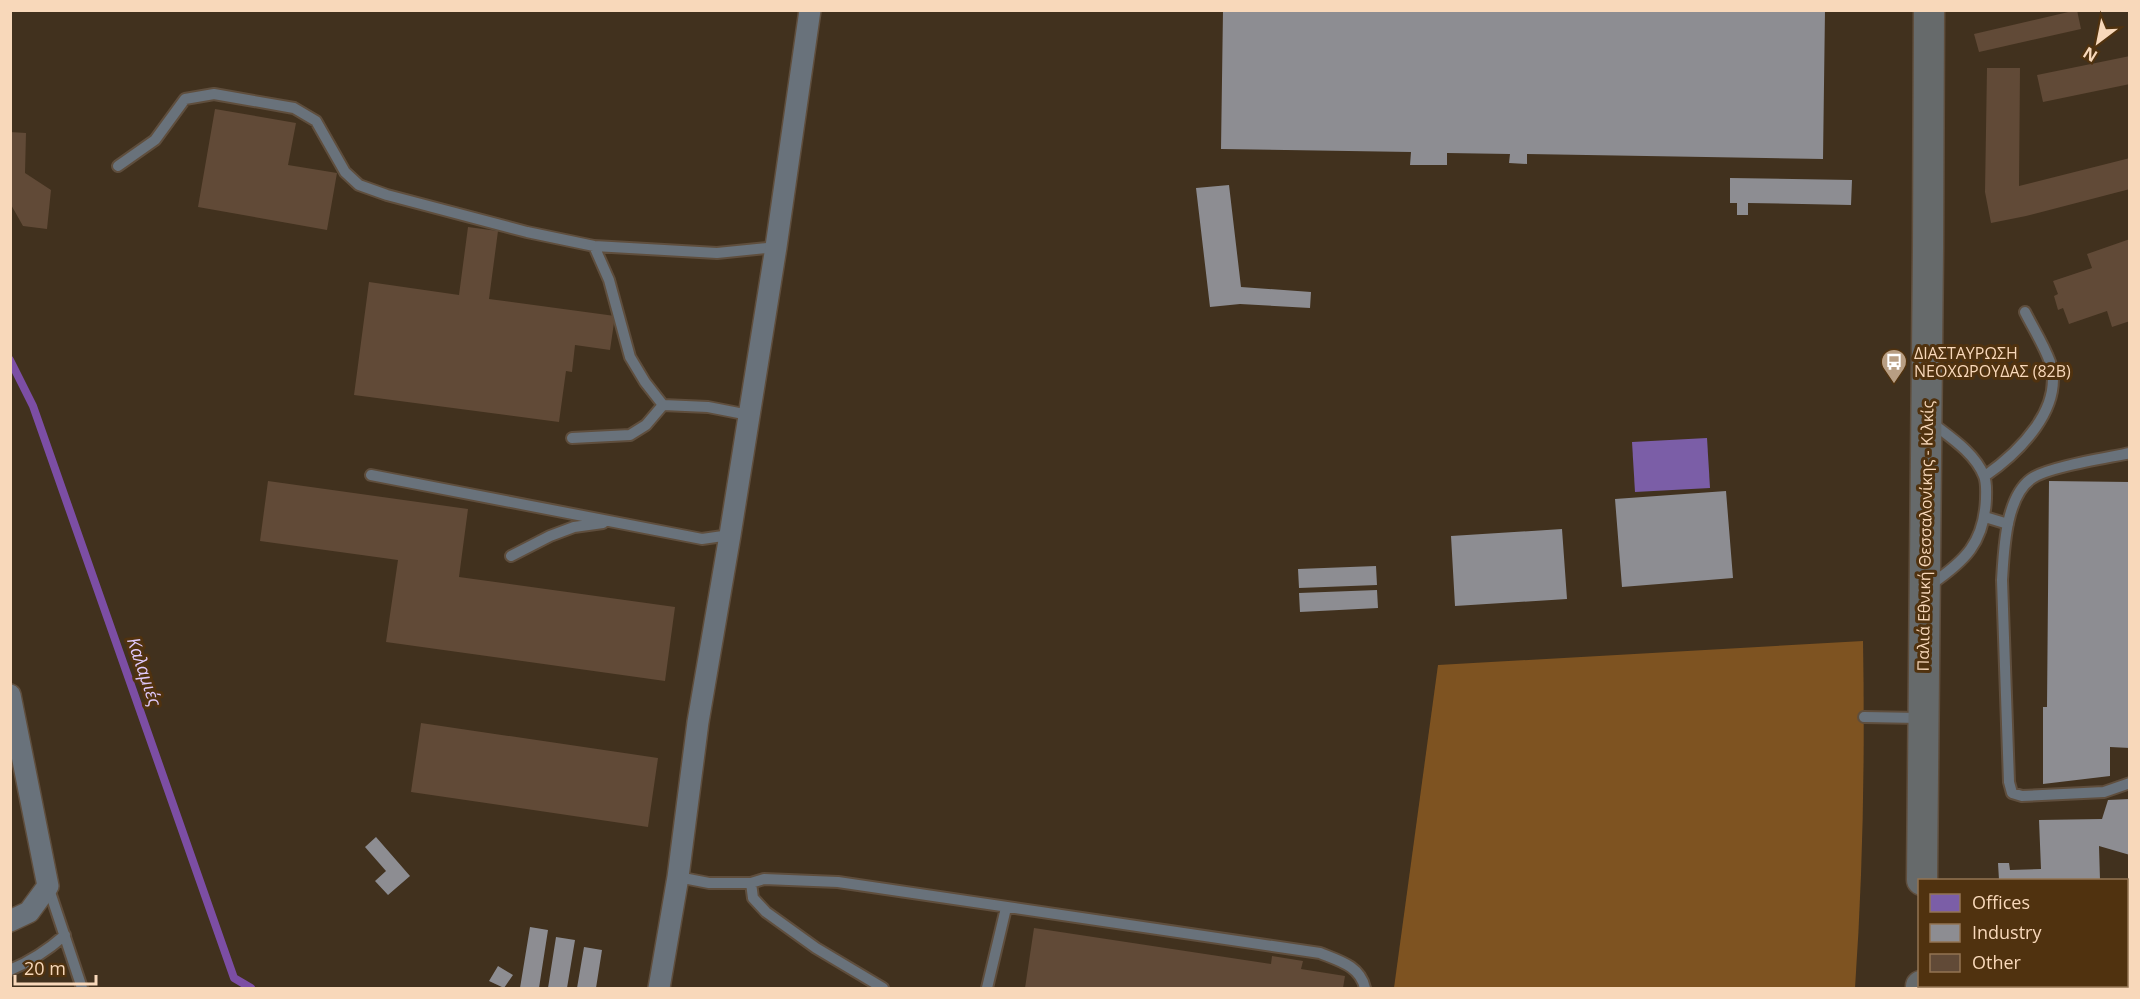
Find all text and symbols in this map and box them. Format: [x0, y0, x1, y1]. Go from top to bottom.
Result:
north arrow [2068, 12, 2128, 72]
text: N [2079, 42, 2101, 67]
place label: ΔΙΑΣΤΑΥΡΩΣΗ ΝΕΟΧΩΡΟΥΔΑΣ (82Β) [1914, 342, 2071, 382]
bus stop icon: ΔΙΑΣΤΑΥΡΩΣΗ ΝΕΟΧΩΡΟΥΔΑΣ (82Β) [1879, 347, 1909, 385]
street label: Παλιά Εθνική Θεσσαλονίκης - Κιλκίς [1912, 400, 1938, 671]
water label: Καλαμιές [122, 634, 168, 710]
legend [1918, 879, 2128, 987]
text: Offices [1972, 890, 2030, 914]
text: Industry [1972, 920, 2042, 944]
scale bar [15, 948, 96, 986]
text: Other [1972, 950, 2022, 974]
text: 20 m [24, 956, 66, 980]

